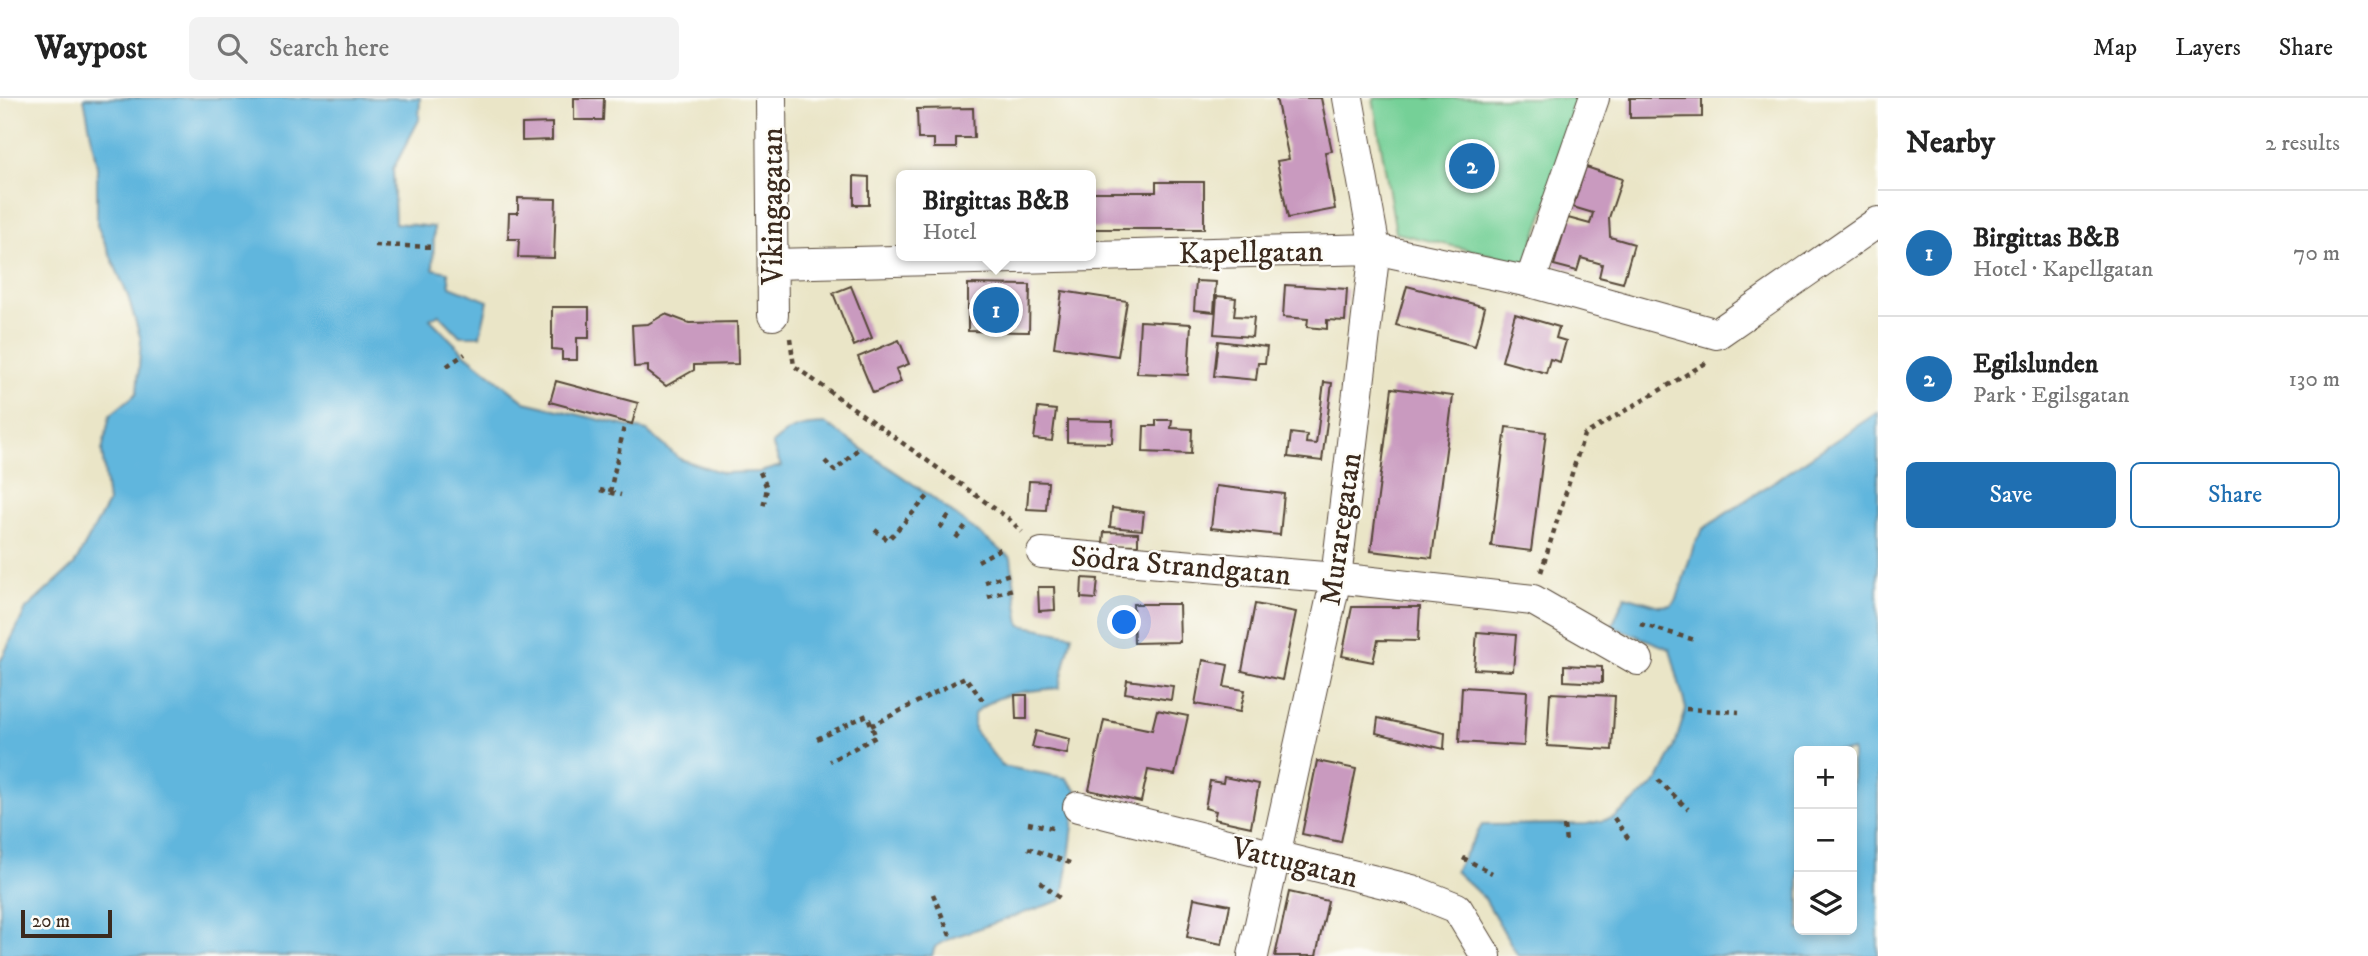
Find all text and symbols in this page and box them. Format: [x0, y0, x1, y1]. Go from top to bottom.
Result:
search box [189, 17, 679, 80]
text: Waypost [35, 28, 147, 69]
icon: search [213, 29, 251, 67]
text: Search here [269, 32, 389, 65]
text: Map [2093, 33, 2137, 63]
text: Layers [2175, 33, 2241, 63]
text: Share [2279, 33, 2333, 63]
text: Nearby [1906, 125, 1995, 162]
street label: Vikingagatan [755, 127, 792, 286]
text: 2 results [2265, 129, 2340, 158]
pin: 2 [1449, 140, 1495, 192]
popup [896, 170, 1096, 261]
text: Birgittas B&B [923, 185, 1069, 218]
text: Hotel [923, 218, 977, 247]
text: Birgittas B&B [1973, 222, 2120, 255]
street label: Kapellgatan [1178, 234, 1324, 273]
text: 1 [1925, 239, 1933, 268]
text: 70 m [2293, 239, 2340, 268]
text: Hotel · Kapellgatan [1973, 255, 2153, 284]
pin: 1 [973, 284, 1019, 336]
text: Egilslunden [1973, 348, 2098, 381]
text: 2 [1923, 365, 1935, 394]
text: 130 m [2288, 365, 2340, 394]
text: Park · Egilsgatan [1973, 381, 2130, 410]
street label: Muraregatan [1312, 450, 1371, 608]
button: Save [1906, 462, 2116, 528]
button: Share [2130, 462, 2340, 528]
street label: Södra Strandgatan [1069, 538, 1293, 595]
your location [1107, 605, 1141, 639]
map controls [1794, 746, 1857, 935]
button: + [1794, 746, 1857, 809]
button: − [1794, 809, 1857, 872]
street label: Vattugatan [1227, 830, 1362, 897]
button: layers [1794, 872, 1857, 935]
scale bar [21, 907, 112, 939]
text: 20 m [32, 910, 70, 933]

